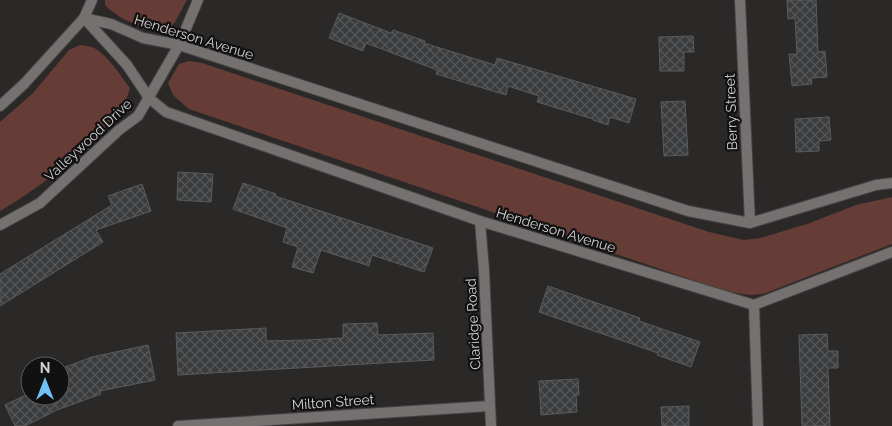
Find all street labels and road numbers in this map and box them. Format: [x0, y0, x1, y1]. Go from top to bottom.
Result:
street label: Henderson Avenue [132, 11, 256, 63]
street label: Berry Street [722, 73, 740, 151]
street label: Valleywood Drive [41, 96, 135, 184]
street label: Henderson Avenue [494, 204, 618, 256]
street label: Claridge Road [463, 278, 483, 370]
street label: Milton Street [291, 391, 375, 413]

